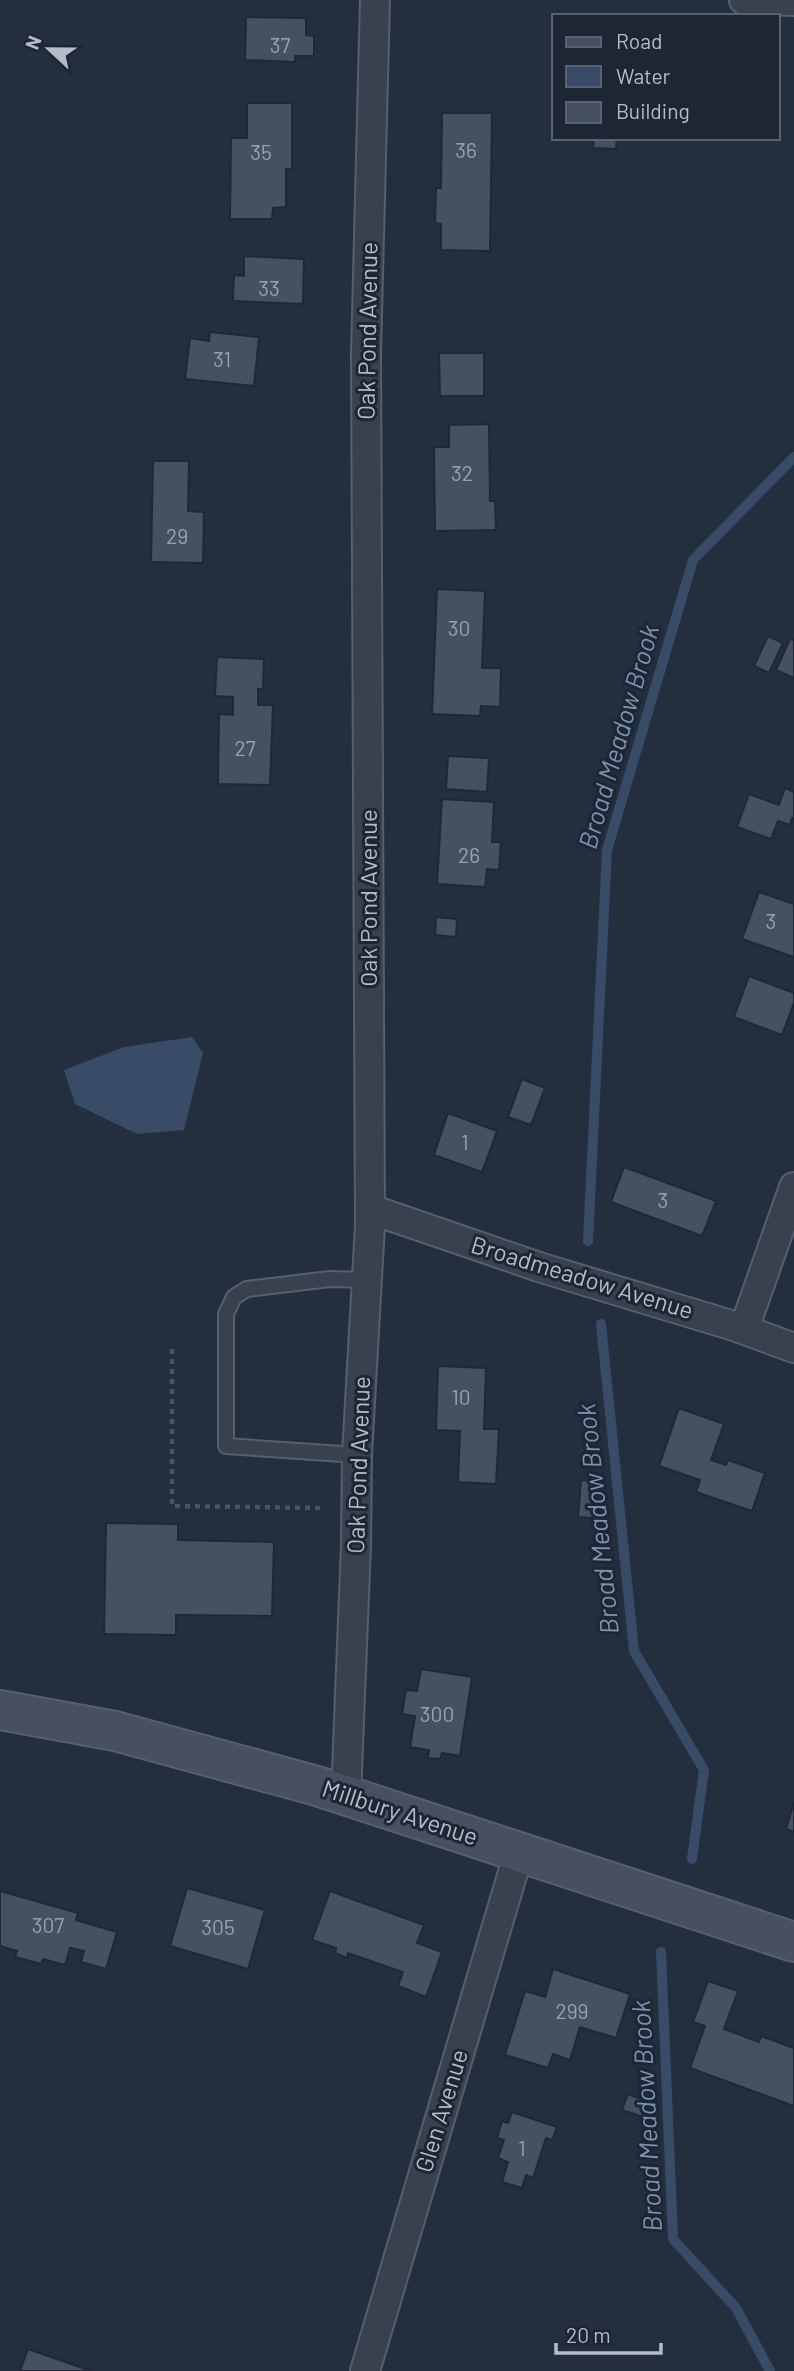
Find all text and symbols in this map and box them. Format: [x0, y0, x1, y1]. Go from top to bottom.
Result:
north arrow [14, 14, 84, 84]
legend [552, 14, 780, 140]
text: Road [616, 28, 662, 53]
text: N [20, 32, 46, 53]
house number: 37 [270, 32, 290, 57]
text: Water [616, 63, 671, 88]
text: Building [616, 98, 690, 123]
house number: 36 [455, 137, 477, 162]
house number: 35 [250, 139, 272, 164]
street label: Oak Pond Avenue [350, 242, 383, 420]
house number: 33 [258, 275, 280, 300]
house number: 31 [213, 346, 231, 371]
house number: 32 [451, 460, 473, 485]
house number: 29 [166, 523, 188, 548]
house number: 30 [448, 615, 470, 640]
water label: Broad Meadow Brook [571, 621, 664, 852]
house number: 27 [234, 735, 256, 760]
street label: Oak Pond Avenue [353, 809, 382, 987]
house number: 26 [458, 842, 480, 867]
house number: 3 [766, 908, 776, 933]
house number: 1 [461, 1129, 469, 1154]
house number: 3 [658, 1187, 668, 1212]
street label: Broadmeadow Avenue [468, 1229, 697, 1324]
street label: Oak Pond Avenue [340, 1376, 375, 1554]
house number: 10 [451, 1384, 471, 1409]
water label: Broad Meadow Brook [569, 1402, 624, 1636]
house number: 300 [420, 1701, 454, 1726]
street label: Millbury Avenue [319, 1773, 482, 1850]
house number: 307 [32, 1912, 64, 1937]
house number: 305 [201, 1914, 235, 1939]
house number: 299 [555, 1998, 589, 2023]
water label: Broad Meadow Brook [624, 1999, 667, 2233]
street label: Glen Avenue [408, 2046, 473, 2176]
house number: 1 [518, 2135, 526, 2160]
scale bar [556, 2312, 661, 2356]
text: 20 m [566, 2322, 611, 2347]

